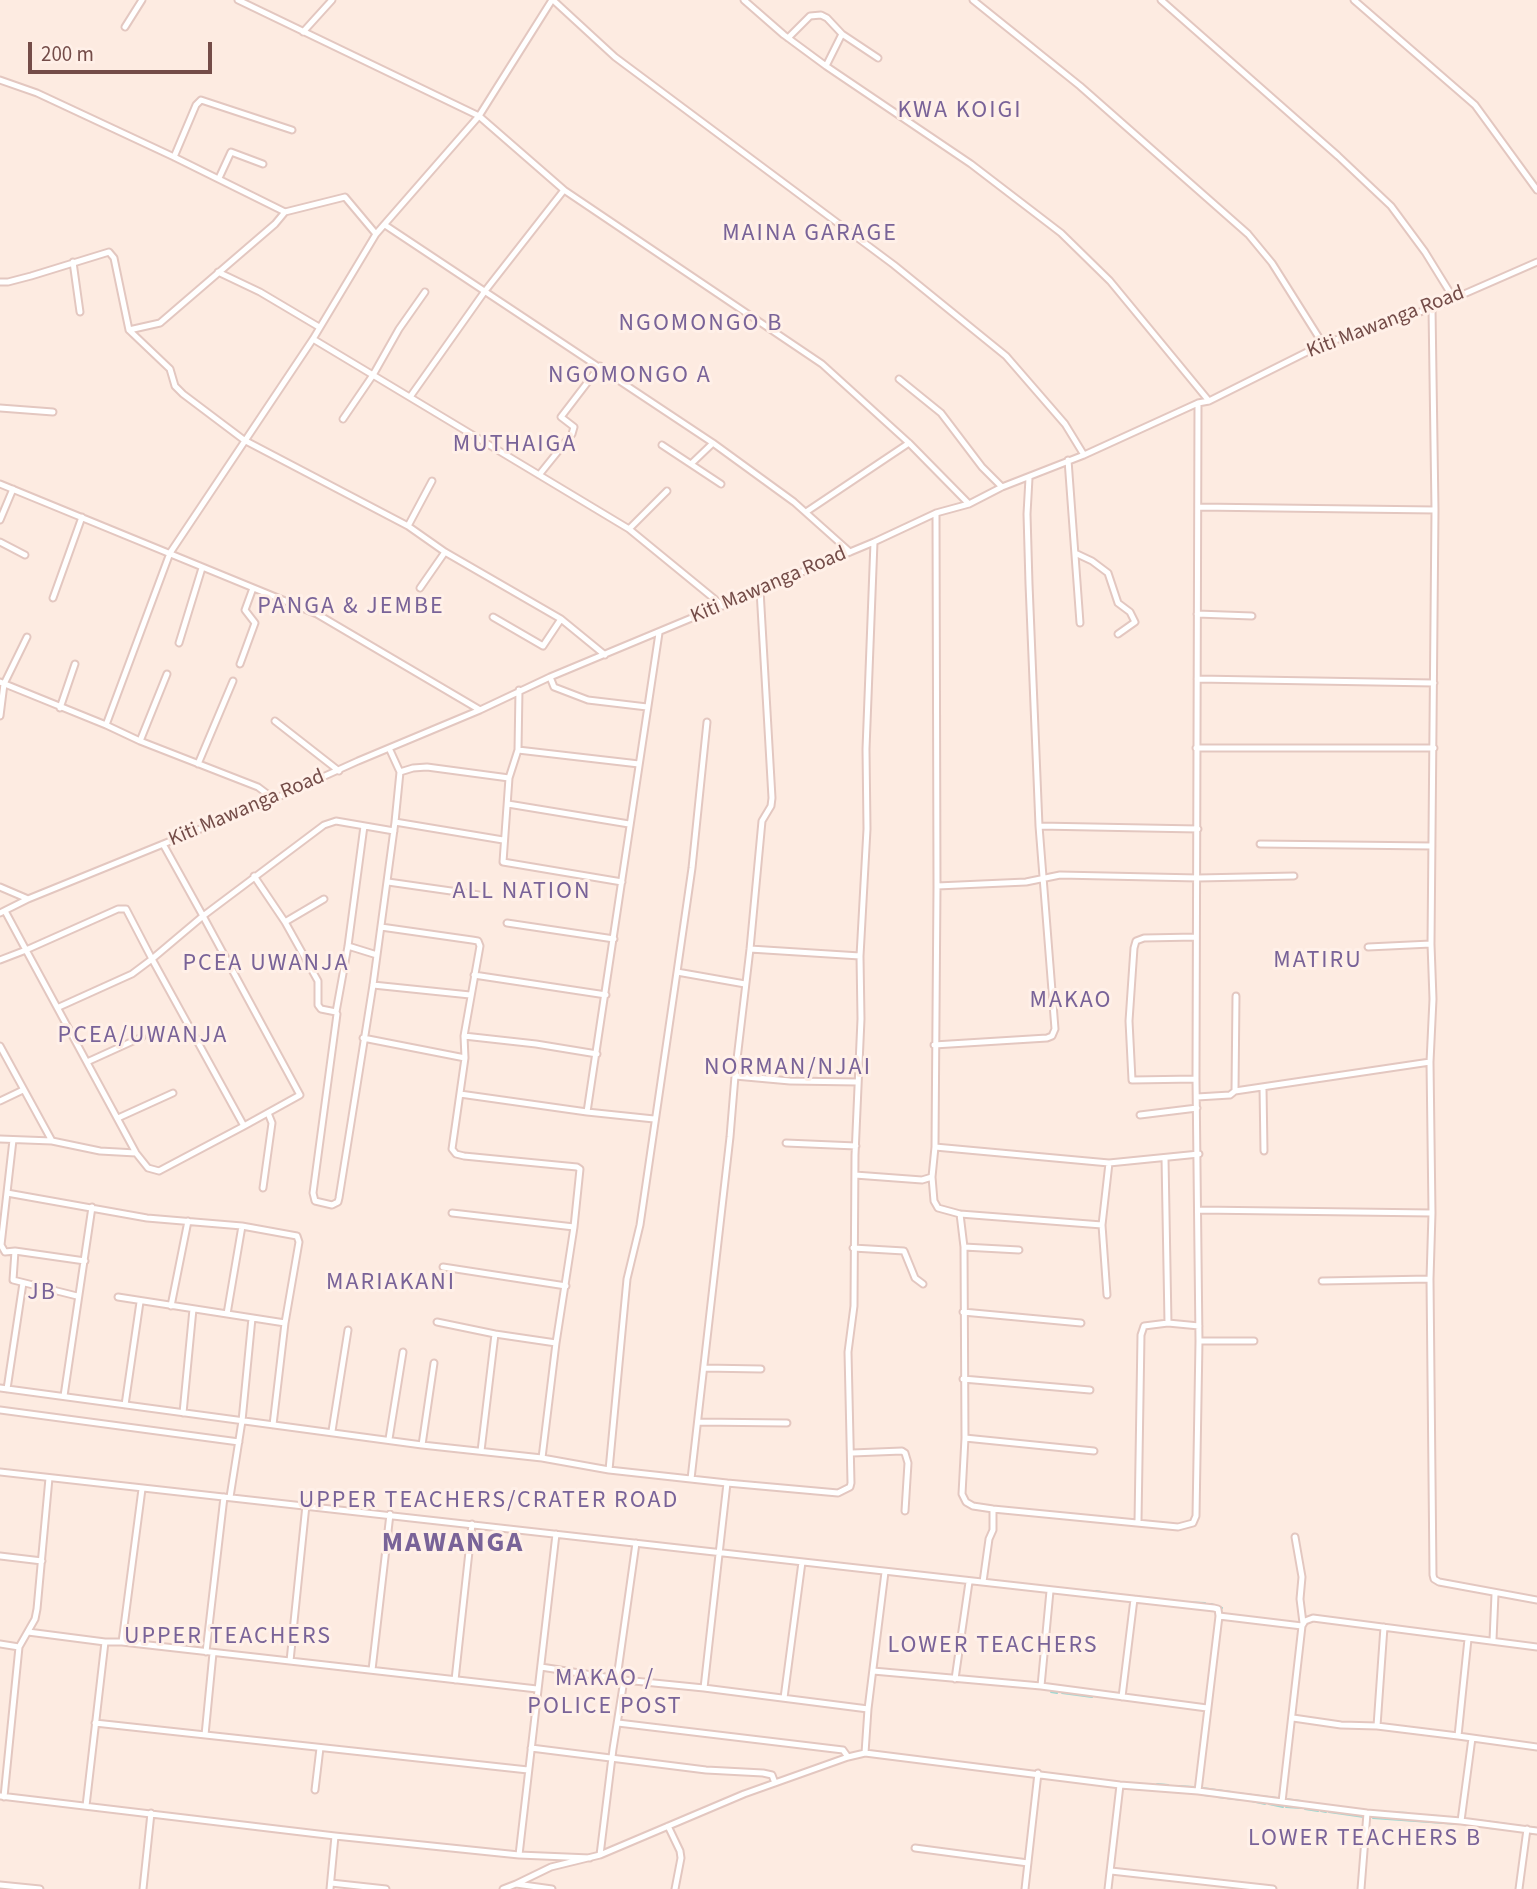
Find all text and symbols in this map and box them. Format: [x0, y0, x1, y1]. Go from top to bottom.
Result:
scale bar [32, 28, 215, 72]
text: 200 m [41, 39, 94, 69]
district label: KWA KOIGI [899, 98, 1021, 126]
district label: MAINA GARAGE [724, 221, 896, 249]
street label: Kiti Mawanga Road [1304, 281, 1468, 365]
district label: NGOMONGO B [620, 311, 782, 339]
district label: NGOMONGO A [549, 363, 711, 391]
district label: MUTHAIGA [454, 432, 576, 460]
street label: Kiti Mawanga Road [687, 542, 851, 630]
district label: PANGA & JEMBE [259, 594, 443, 622]
street label: Kiti Mawanga Road [165, 765, 329, 853]
district label: ALL NATION [454, 879, 590, 907]
district label: MATIRU [1274, 948, 1362, 976]
district label: PCEA UWANJA [184, 951, 348, 979]
district label: MAKAO [1030, 988, 1112, 1016]
district label: PCEA/UWANJA [59, 1023, 227, 1051]
district label: NORMAN/NJAI [705, 1055, 871, 1083]
district label: MARIAKANI [327, 1270, 455, 1298]
district label: JB [27, 1280, 57, 1308]
district label: UPPER TEACHERS/CRATER ROAD [302, 1488, 676, 1516]
district label: MAWANGA [383, 1528, 523, 1562]
district label: UPPER TEACHERS [126, 1624, 330, 1652]
district label: LOWER TEACHERS [889, 1633, 1097, 1661]
district label: MAKAO / POLICE POST [529, 1666, 681, 1722]
district label: LOWER TEACHERS B [1250, 1826, 1480, 1854]

